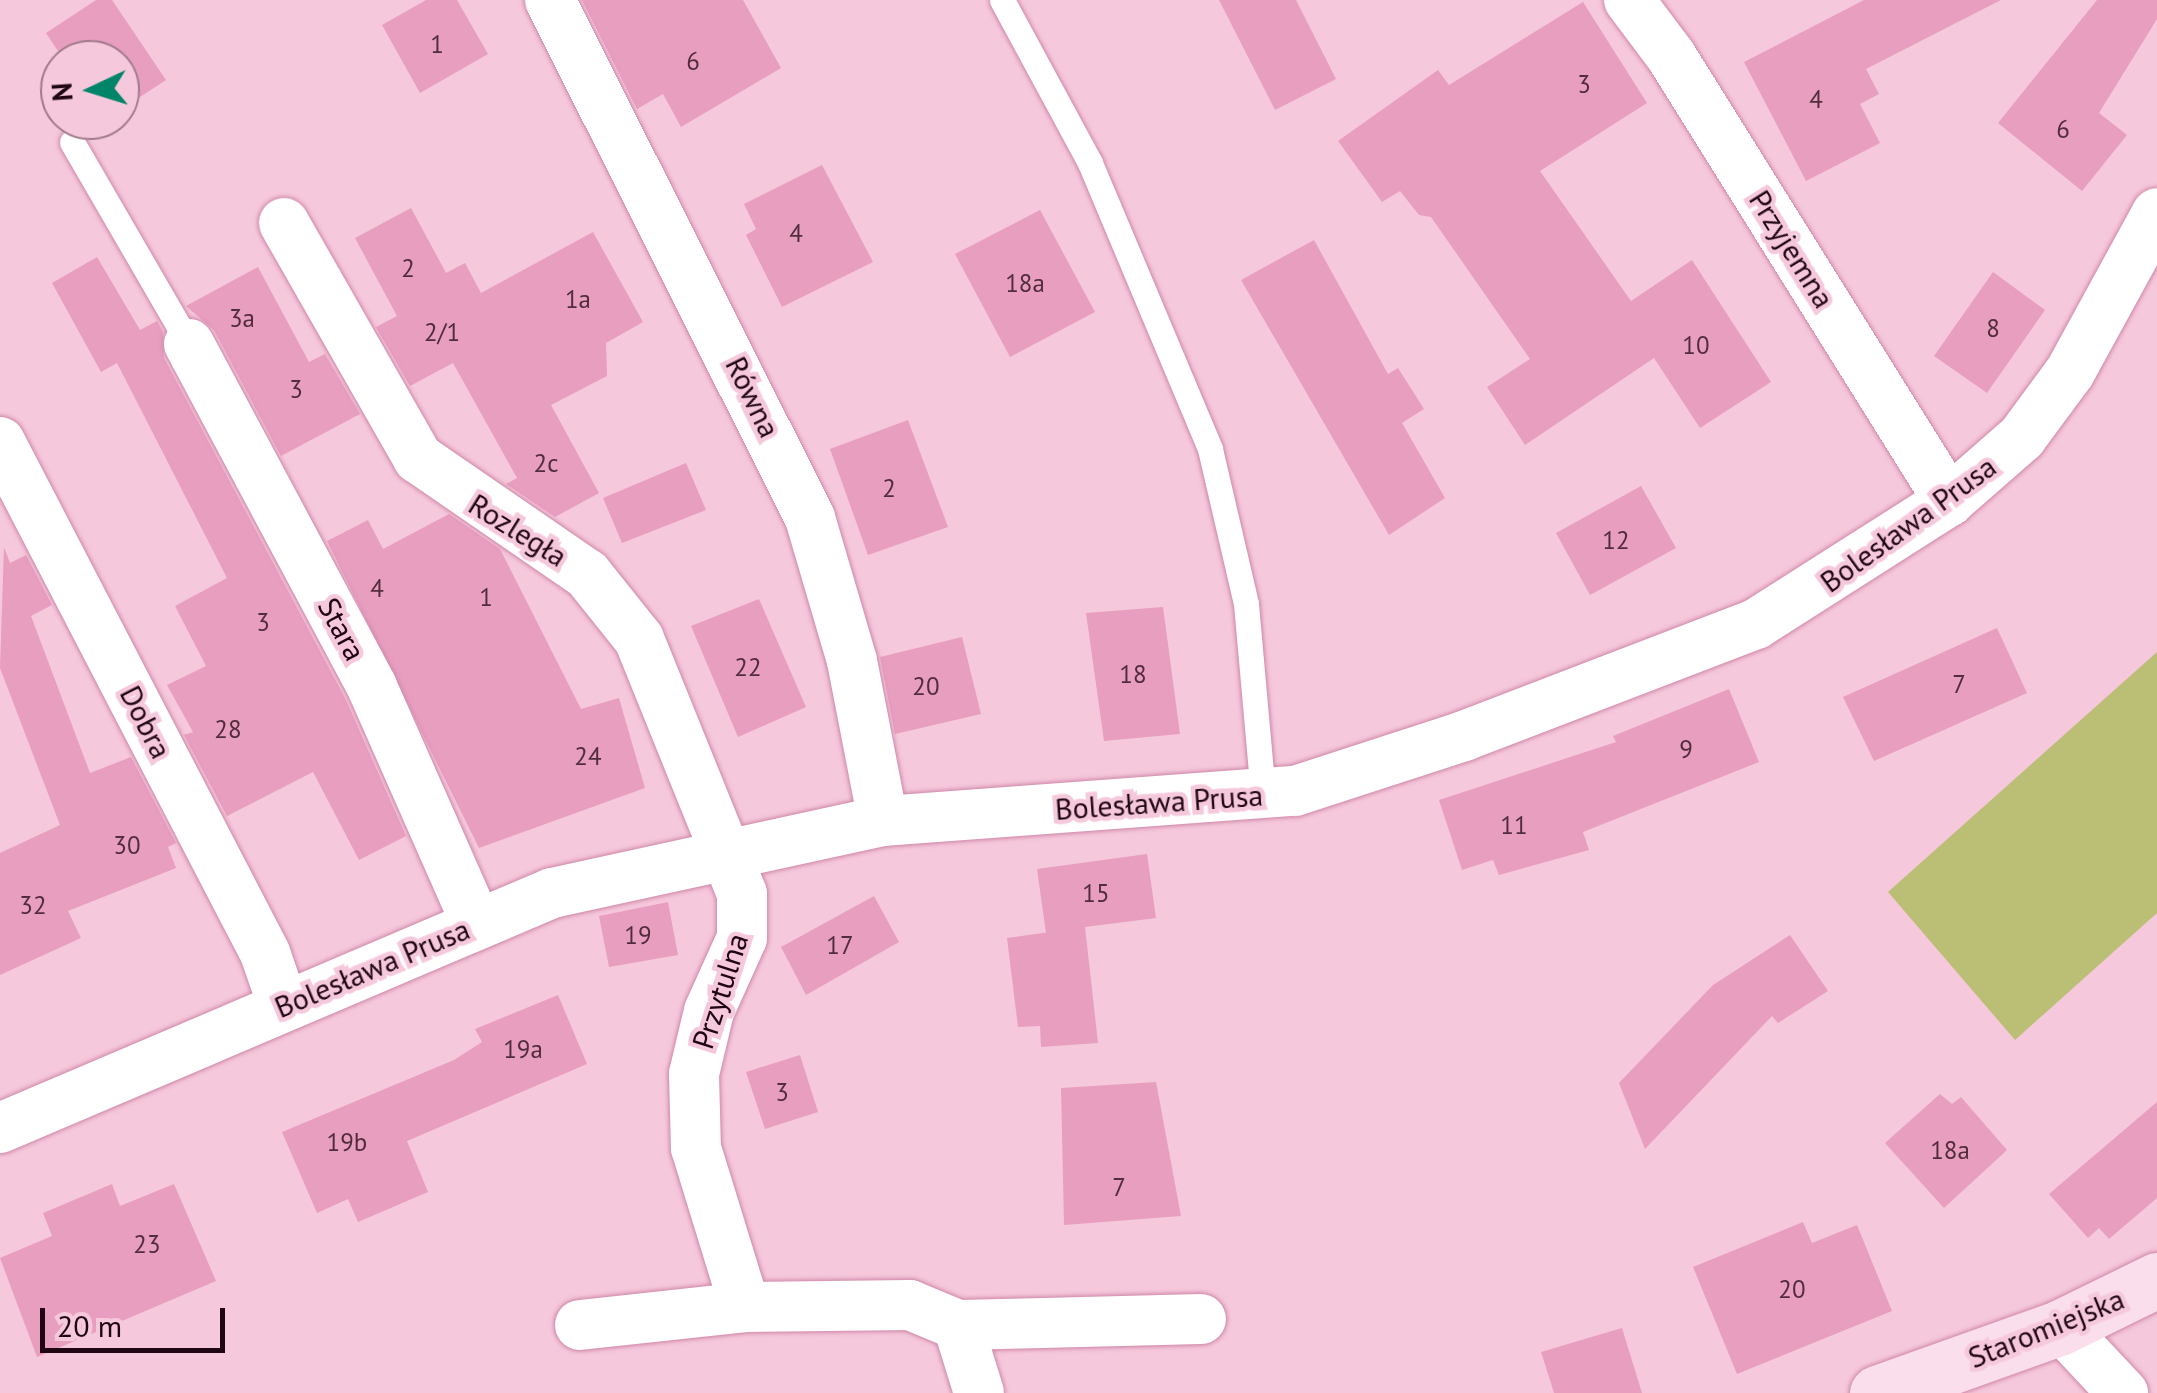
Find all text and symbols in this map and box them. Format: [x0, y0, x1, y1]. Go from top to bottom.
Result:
house number: 1 [430, 29, 444, 59]
north arrow [40, 40, 140, 140]
house number: 6 [686, 46, 700, 76]
house number: 3 [1577, 69, 1591, 99]
text: N [42, 82, 81, 102]
house number: 4 [1809, 84, 1823, 114]
house number: 6 [2056, 114, 2070, 144]
street label: Przyjemna [1742, 184, 1842, 314]
house number: 4 [789, 218, 803, 248]
house number: 2 [401, 253, 415, 283]
house number: 18a [1005, 268, 1045, 298]
house number: 1a [565, 284, 591, 314]
house number: 3a [229, 303, 255, 333]
house number: 8 [1986, 313, 2000, 343]
house number: 2/1 [424, 317, 460, 347]
house number: 10 [1682, 330, 1710, 360]
street label: Równa [718, 351, 788, 443]
house number: 3 [289, 374, 303, 404]
house number: 2c [534, 448, 558, 478]
street label: Bolesława Prusa [1813, 448, 2003, 600]
house number: 2 [882, 473, 896, 503]
street label: Rozległa [462, 486, 574, 574]
house number: 12 [1602, 525, 1630, 555]
house number: 4 [370, 573, 384, 603]
house number: 1 [479, 582, 493, 612]
street label: Stara [311, 591, 373, 667]
house number: 3 [256, 607, 270, 637]
house number: 22 [734, 652, 762, 682]
house number: 18 [1119, 659, 1147, 689]
house number: 7 [1952, 669, 1966, 699]
house number: 20 [912, 671, 940, 701]
street label: Dobra [112, 680, 180, 764]
house number: 28 [214, 714, 242, 744]
house number: 9 [1679, 734, 1693, 764]
house number: 24 [574, 741, 602, 771]
street label: Bolesława Prusa [1054, 777, 1264, 827]
house number: 11 [1500, 810, 1528, 840]
house number: 30 [113, 830, 141, 860]
house number: 15 [1082, 878, 1110, 908]
house number: 32 [19, 890, 47, 920]
street label: Bolesława Prusa [269, 911, 475, 1025]
house number: 19 [624, 920, 652, 950]
street label: Przytulna [684, 929, 756, 1053]
house number: 17 [826, 930, 854, 960]
house number: 19a [503, 1034, 543, 1064]
house number: 3 [775, 1077, 789, 1107]
house number: 19b [327, 1127, 367, 1157]
house number: 18a [1930, 1135, 1970, 1165]
house number: 7 [1112, 1172, 1126, 1202]
house number: 23 [133, 1229, 161, 1259]
house number: 20 [1778, 1274, 1806, 1304]
street label: Staromiejska [1963, 1280, 2129, 1376]
scale bar [45, 1288, 230, 1350]
text: 20 m [57, 1306, 122, 1345]

